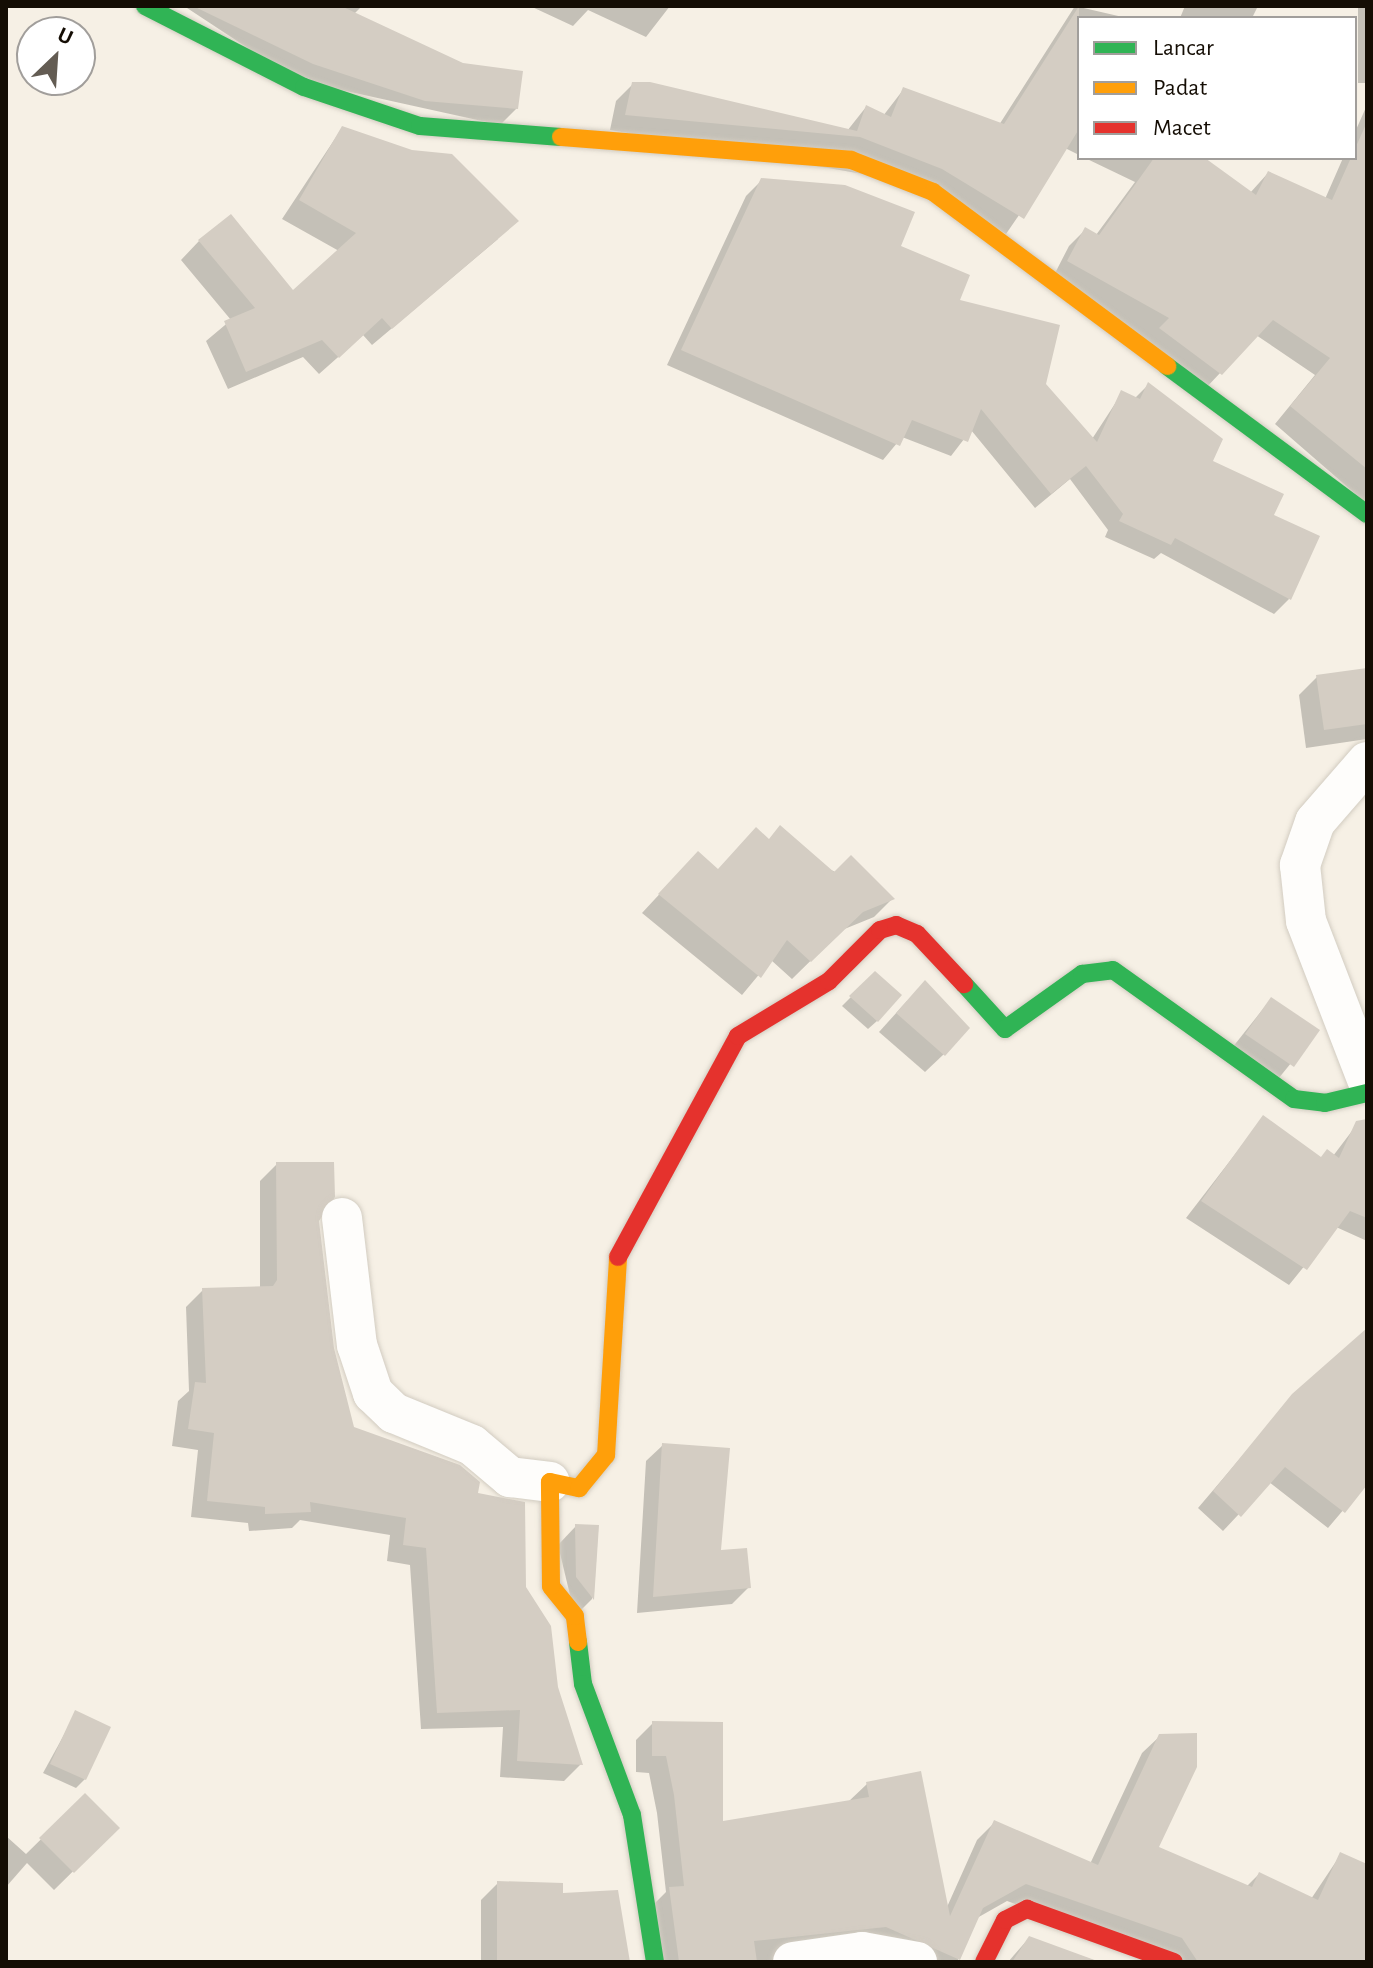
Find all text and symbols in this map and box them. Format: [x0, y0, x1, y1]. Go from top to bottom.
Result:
north arrow [16, 16, 96, 96]
legend [1077, 16, 1357, 160]
text: U [54, 23, 76, 49]
text: Lancar [1153, 36, 1214, 60]
text: Padat [1153, 76, 1207, 100]
text: Macet [1153, 116, 1211, 140]

